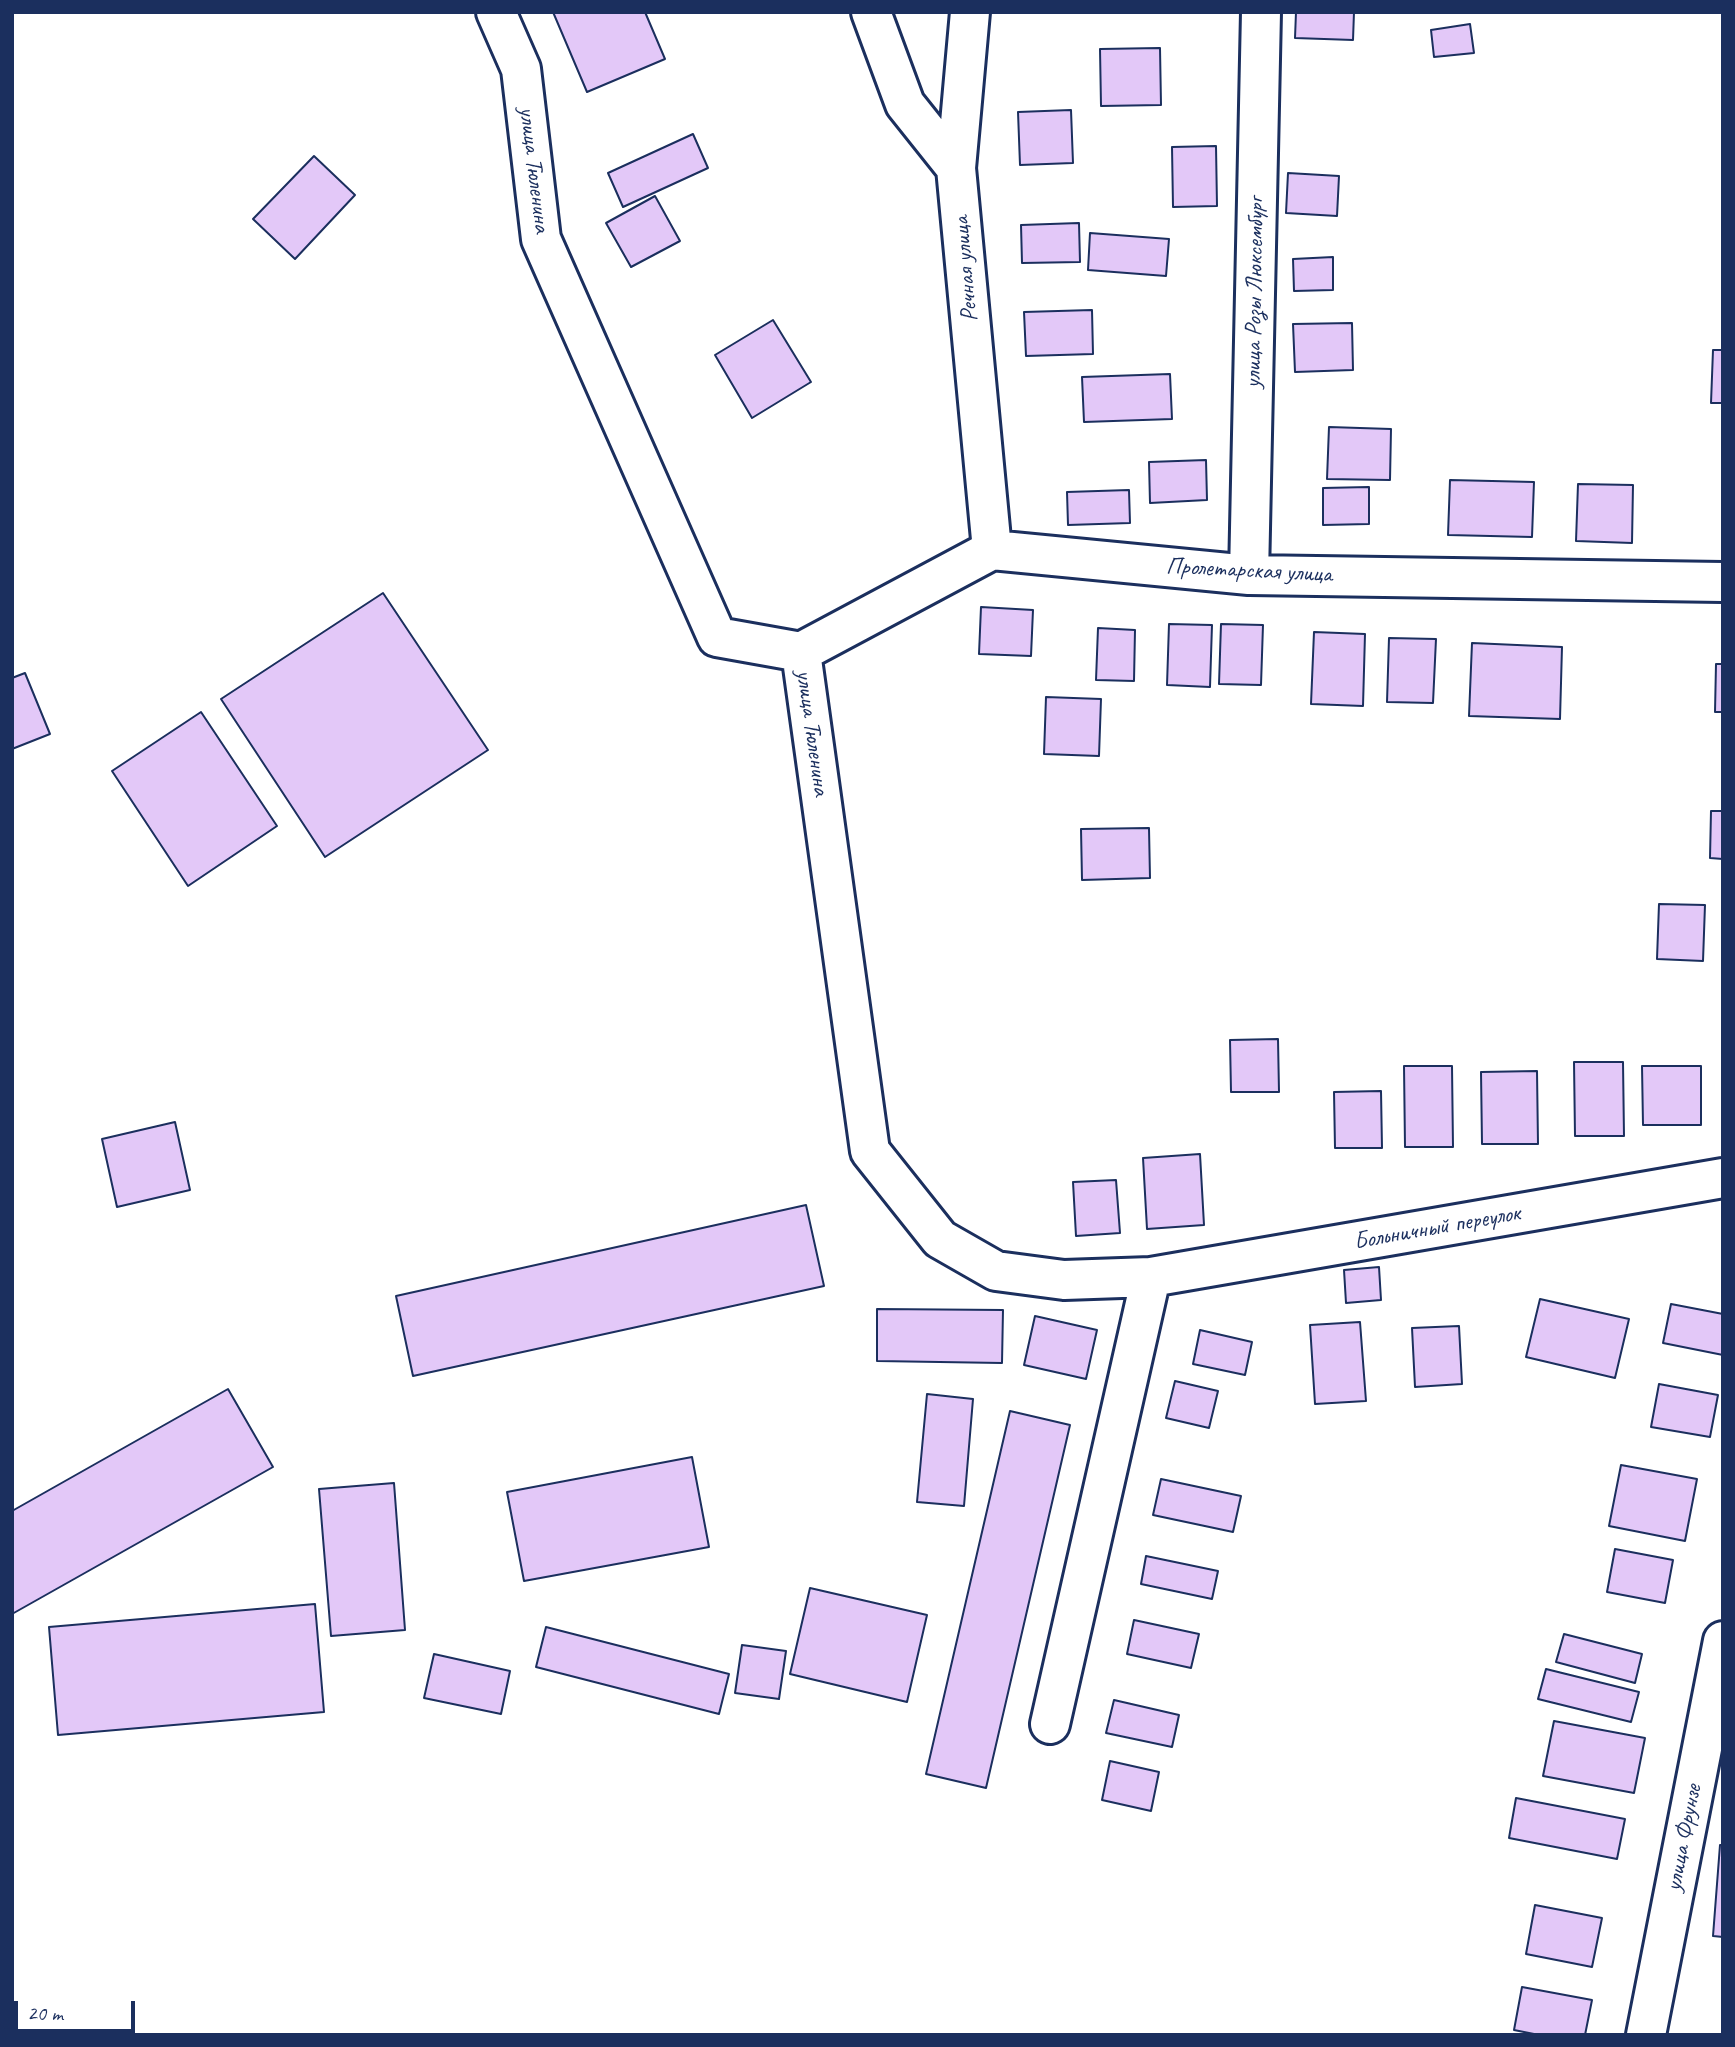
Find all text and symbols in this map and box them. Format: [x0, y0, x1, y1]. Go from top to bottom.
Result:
street label: улица Тюленина [512, 105, 556, 235]
street label: улица Розы Люксембург [1239, 197, 1271, 389]
street label: Речная улица [947, 215, 985, 323]
street label: Пролетарская улица [1165, 552, 1333, 590]
street label: улица Тюленина [789, 668, 835, 798]
street label: Больничный переулок [1352, 1199, 1522, 1257]
street label: улица Фрунзе [1660, 1782, 1708, 1894]
scale bar [18, 1988, 138, 2032]
text: 20 m [27, 2000, 63, 2026]

